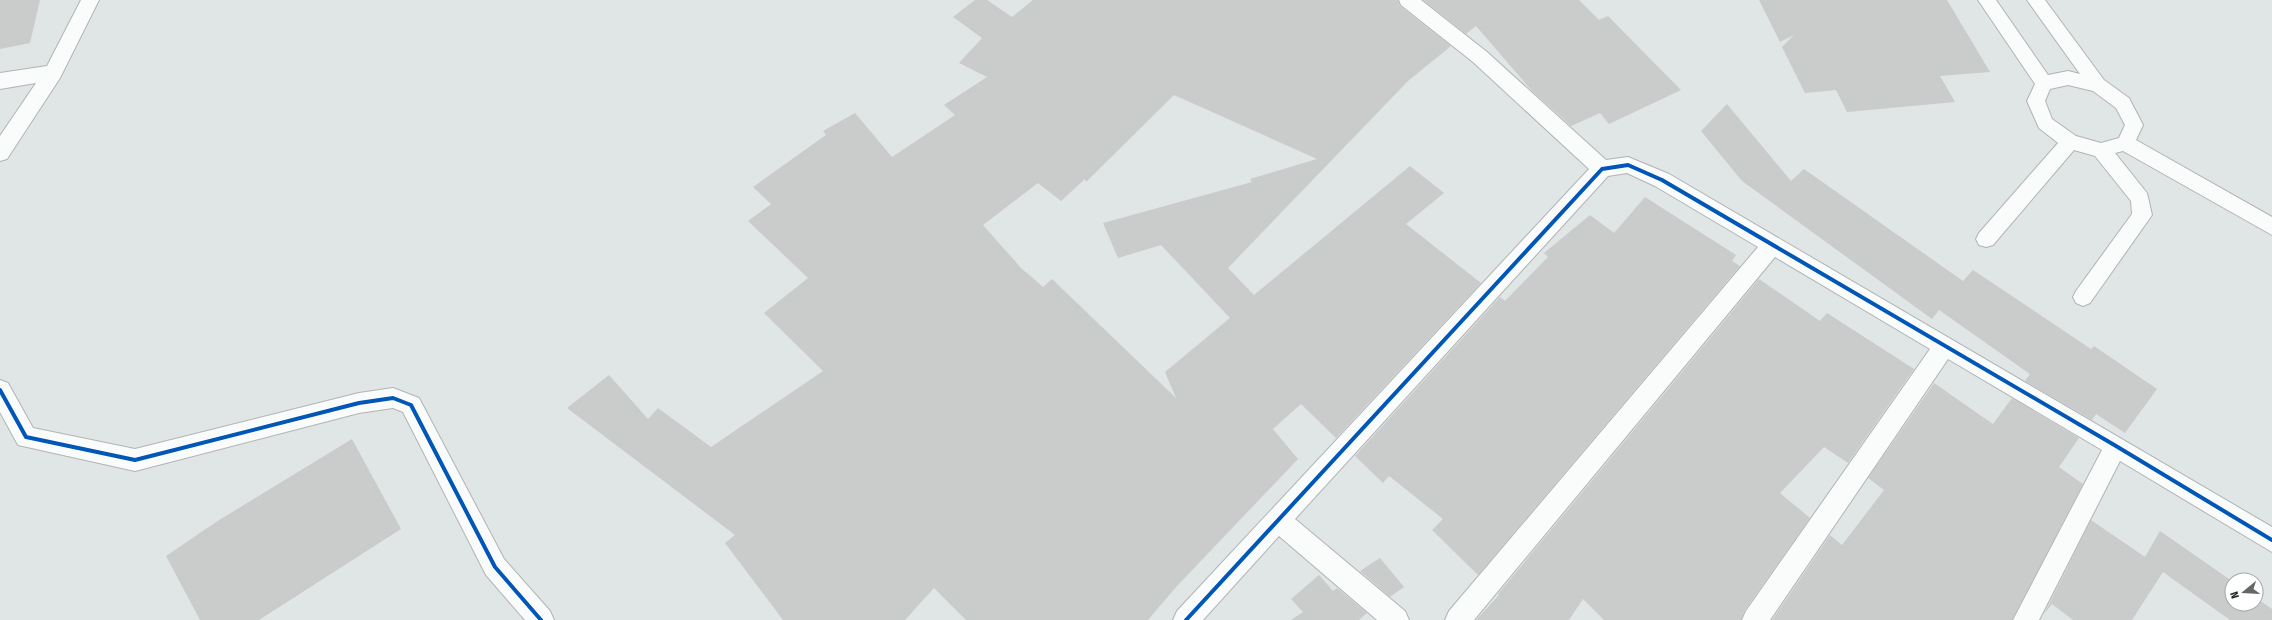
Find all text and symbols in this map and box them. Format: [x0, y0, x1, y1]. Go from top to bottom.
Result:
north arrow [2224, 572, 2264, 612]
text: N [2228, 590, 2242, 600]

